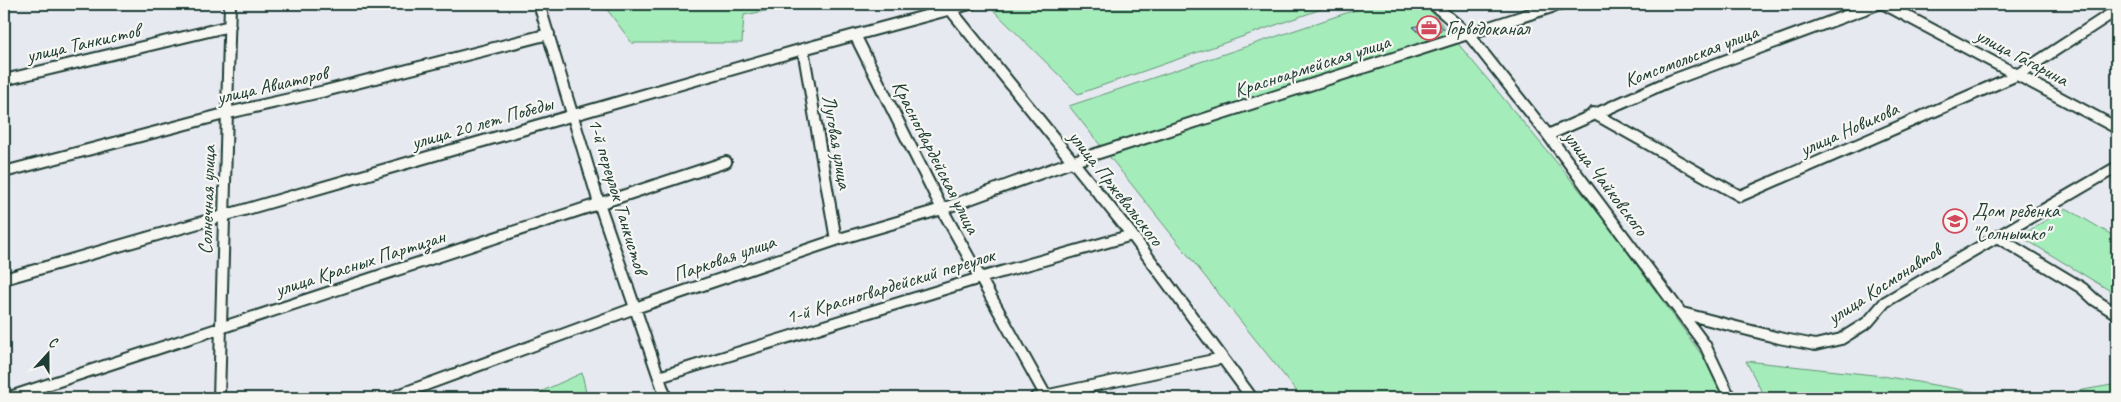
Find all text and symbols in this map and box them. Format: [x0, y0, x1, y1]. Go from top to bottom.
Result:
office icon: Горводоканал [1416, 15, 1442, 41]
place label: Горводоканал [1446, 16, 1531, 41]
street label: улица Танкистов [23, 17, 147, 68]
street label: Комсомольская улица [1621, 18, 1763, 93]
street label: улица Гагарина [1971, 22, 2074, 92]
street label: Красноармейская улица [1231, 28, 1395, 103]
street label: улица Авиаторов [213, 59, 334, 110]
street label: Красногвардейская улица [886, 76, 986, 240]
street label: улица 20 лет Победы [407, 90, 557, 155]
street label: Луговая улица [816, 93, 858, 192]
street label: улица Новикова [1795, 96, 1903, 162]
street label: 1-й переулок Танкистов [582, 115, 655, 280]
street label: улица Пржевальского [1062, 124, 1170, 252]
street label: улица Чайковского [1558, 125, 1654, 241]
street label: Солнечная улица [193, 144, 221, 255]
place label: Дом ребенка "Солнышко" [1972, 198, 2061, 246]
school or university icon: Дом ребенка "Солнышко" [1942, 208, 1968, 234]
street label: улица Красных Партизан [271, 223, 450, 304]
street label: Парковая улица [670, 228, 780, 287]
street label: улица Космонавтов [1822, 236, 1948, 330]
street label: 1-й Красногвардейский переулок [783, 242, 999, 330]
north arrow [22, 330, 72, 380]
text: С [46, 333, 61, 352]

